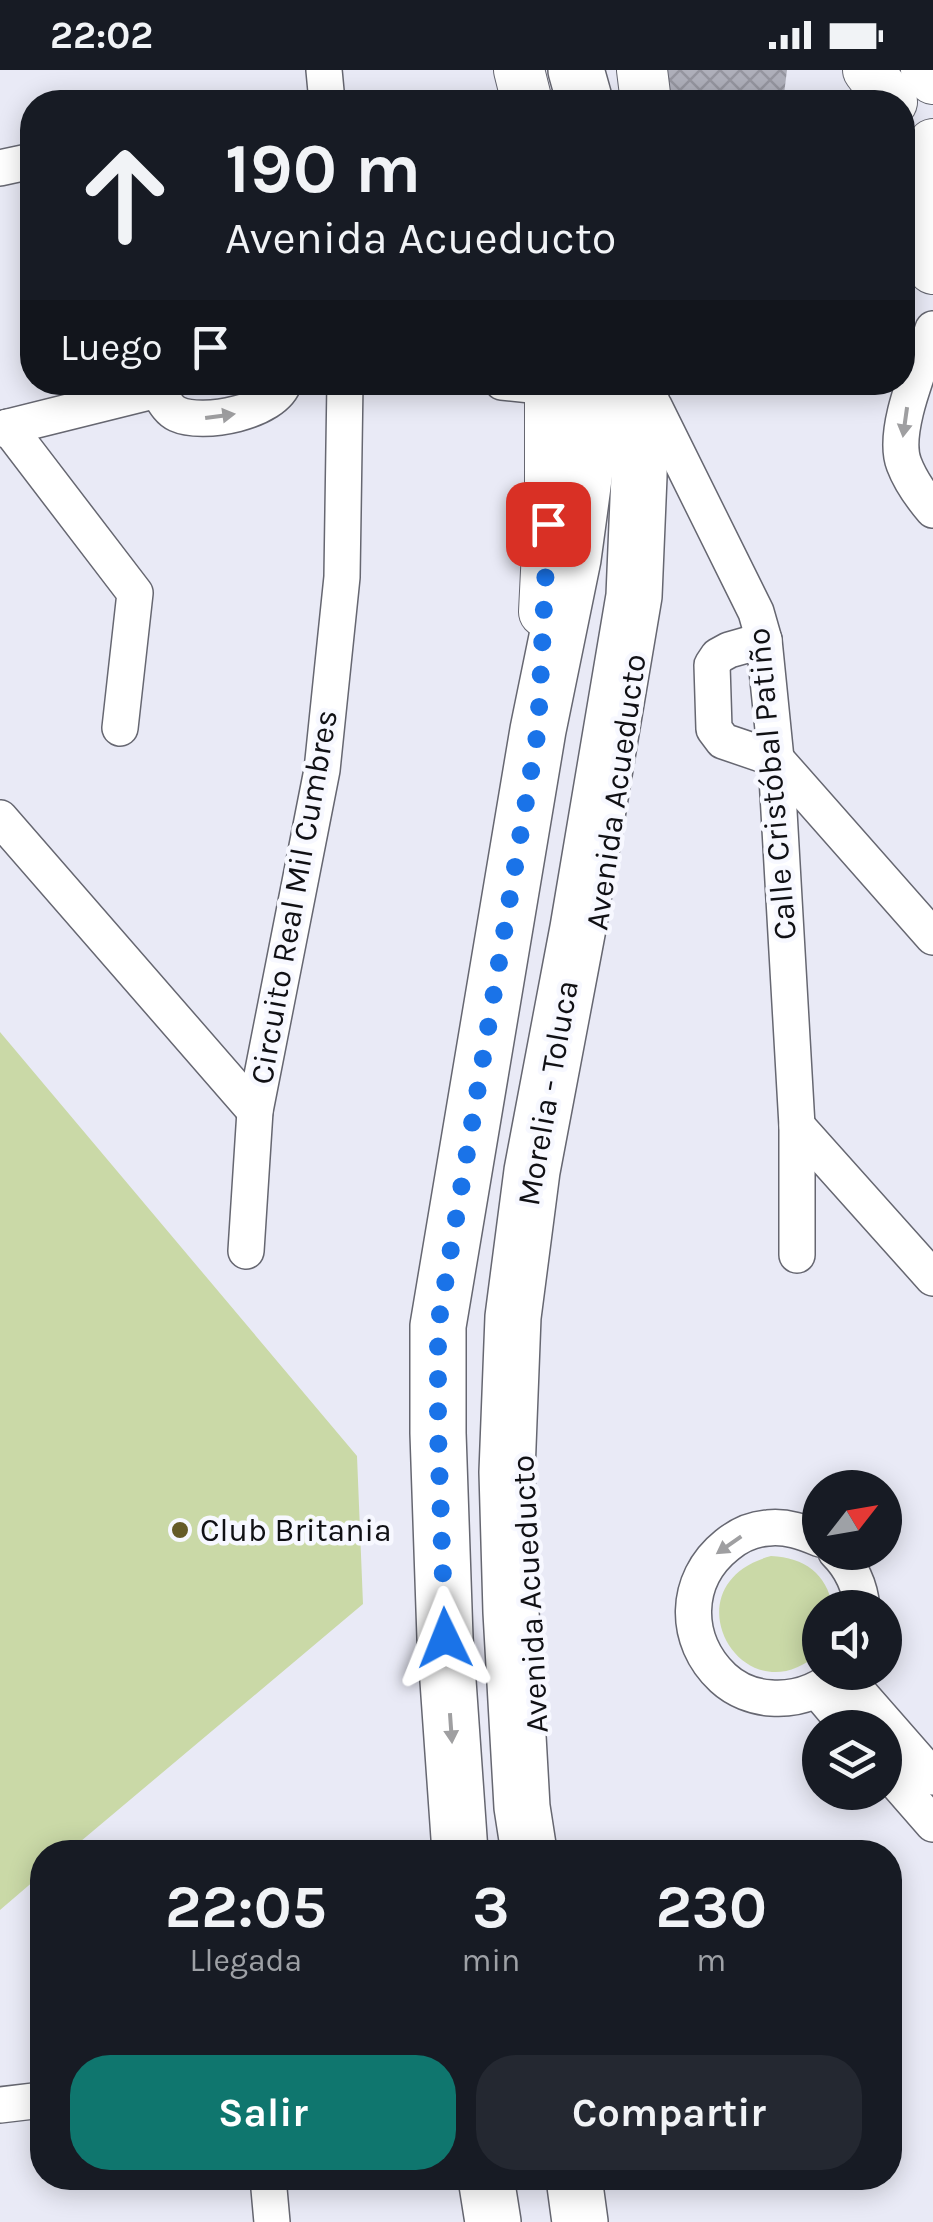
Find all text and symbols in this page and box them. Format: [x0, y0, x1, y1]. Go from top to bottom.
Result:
text: 22:02 [50, 13, 153, 58]
text: 190 m [225, 128, 421, 210]
icon: ahead [60, 130, 190, 260]
text: Avenida Acueducto [225, 212, 616, 264]
icon: arrive [183, 320, 238, 375]
text: Luego [60, 325, 163, 370]
one-way arrow [205, 407, 237, 423]
one-way arrow [896, 407, 912, 438]
pin [506, 482, 591, 567]
icon: arrive [521, 497, 576, 552]
street label: Calle Cristóbal Patiño [740, 626, 804, 942]
street label: Avenida Acueducto [578, 652, 654, 932]
street label: Circuito Real Mil Cumbres [243, 707, 345, 1087]
street label: Morelia - Toluca [510, 977, 586, 1209]
street label: Avenida Acueducto [504, 1454, 556, 1734]
north arrow [802, 1470, 902, 1570]
map controls [802, 1470, 902, 1810]
place label: Club Britania [200, 1512, 392, 1549]
marker: Club Britania [169, 1519, 191, 1541]
one-way arrow [716, 1535, 742, 1554]
position arrow [393, 1586, 497, 1690]
button: sound [802, 1590, 902, 1690]
button: layers [802, 1710, 902, 1810]
one-way arrow [444, 1713, 460, 1745]
text: 22:05 [165, 1872, 327, 1942]
text: 3 [472, 1872, 510, 1942]
text: 230 [655, 1872, 767, 1942]
text: Llegada [190, 1942, 302, 1979]
text: min [462, 1942, 520, 1979]
text: m [696, 1942, 726, 1979]
button: Salir [70, 2055, 456, 2170]
button: Compartir [476, 2055, 862, 2170]

